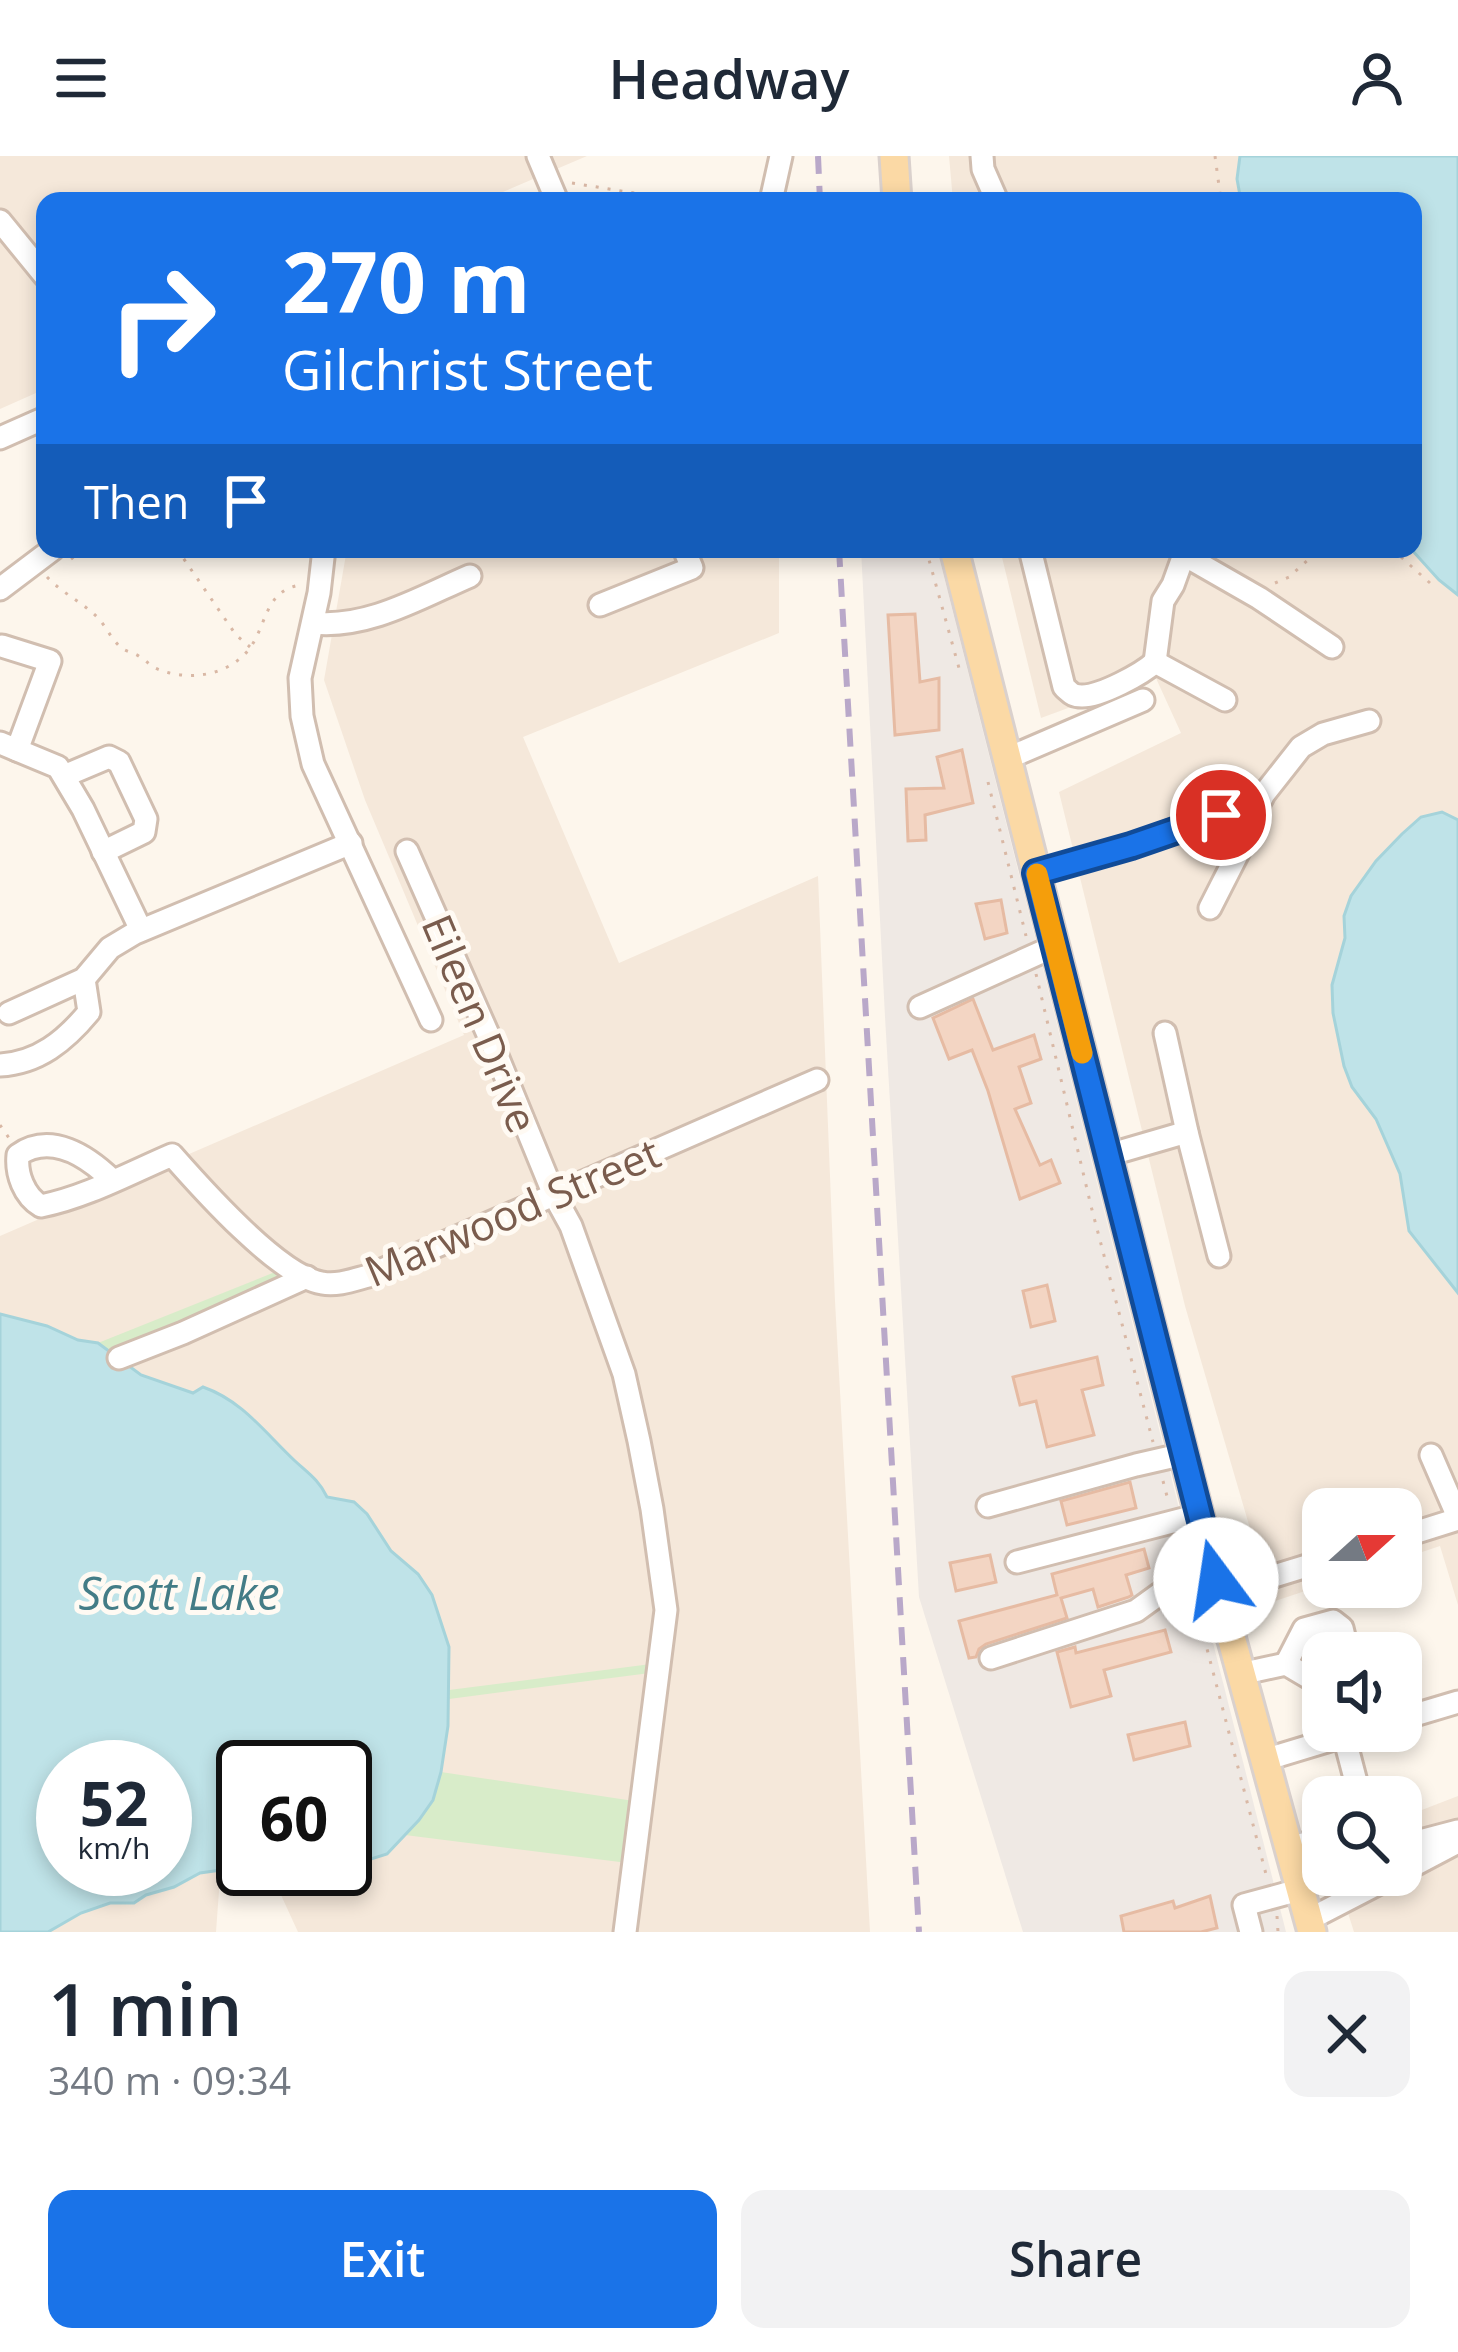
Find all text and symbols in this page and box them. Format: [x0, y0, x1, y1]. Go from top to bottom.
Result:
text: Headway [609, 41, 849, 115]
icon: menu [48, 45, 114, 111]
icon: person [1344, 45, 1410, 111]
text: 270 m [282, 223, 530, 338]
icon: right [84, 240, 240, 396]
text: Gilchrist Street [282, 332, 653, 406]
icon: arrive [213, 468, 279, 534]
text: Then [84, 471, 189, 532]
pin [1170, 764, 1272, 866]
icon: arrive [1188, 782, 1254, 848]
street label: Eileen Drive [410, 905, 552, 1141]
street label: Marwood Street [356, 1123, 668, 1299]
north arrow [1302, 1488, 1422, 1608]
map controls [1302, 1488, 1422, 1896]
position arrow [1153, 1517, 1279, 1643]
water label: Scott Lake [78, 1562, 280, 1623]
button: sound [1302, 1632, 1422, 1752]
speed limit sign: 60 [216, 1740, 372, 1896]
text: 52 [80, 1762, 148, 1844]
button: search [1302, 1776, 1422, 1896]
text: km/h [78, 1827, 150, 1868]
text: 1 min [48, 1959, 242, 2057]
button: close [1284, 1971, 1410, 2097]
text: 340 m · 09:34 [48, 2053, 291, 2106]
button: Exit [48, 2190, 717, 2328]
button: Share [741, 2190, 1410, 2328]

